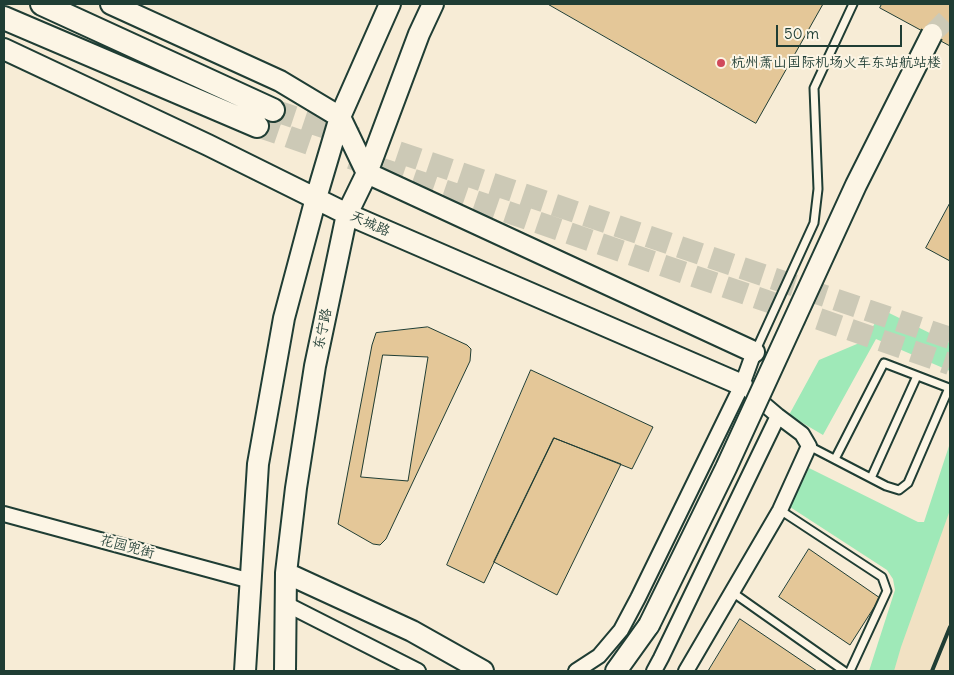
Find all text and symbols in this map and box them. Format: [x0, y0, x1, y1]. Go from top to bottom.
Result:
scale bar [779, 15, 905, 47]
text: 50 m [784, 24, 819, 43]
place label: 杭州萧山国际机场火车东站航站楼 [731, 55, 941, 71]
marker: 杭州萧山国际机场火车东站航站楼 [715, 57, 727, 69]
street label: 天城路 [347, 208, 393, 240]
street label: 东宁路 [310, 307, 336, 351]
street label: 花园兜街 [98, 532, 156, 562]

